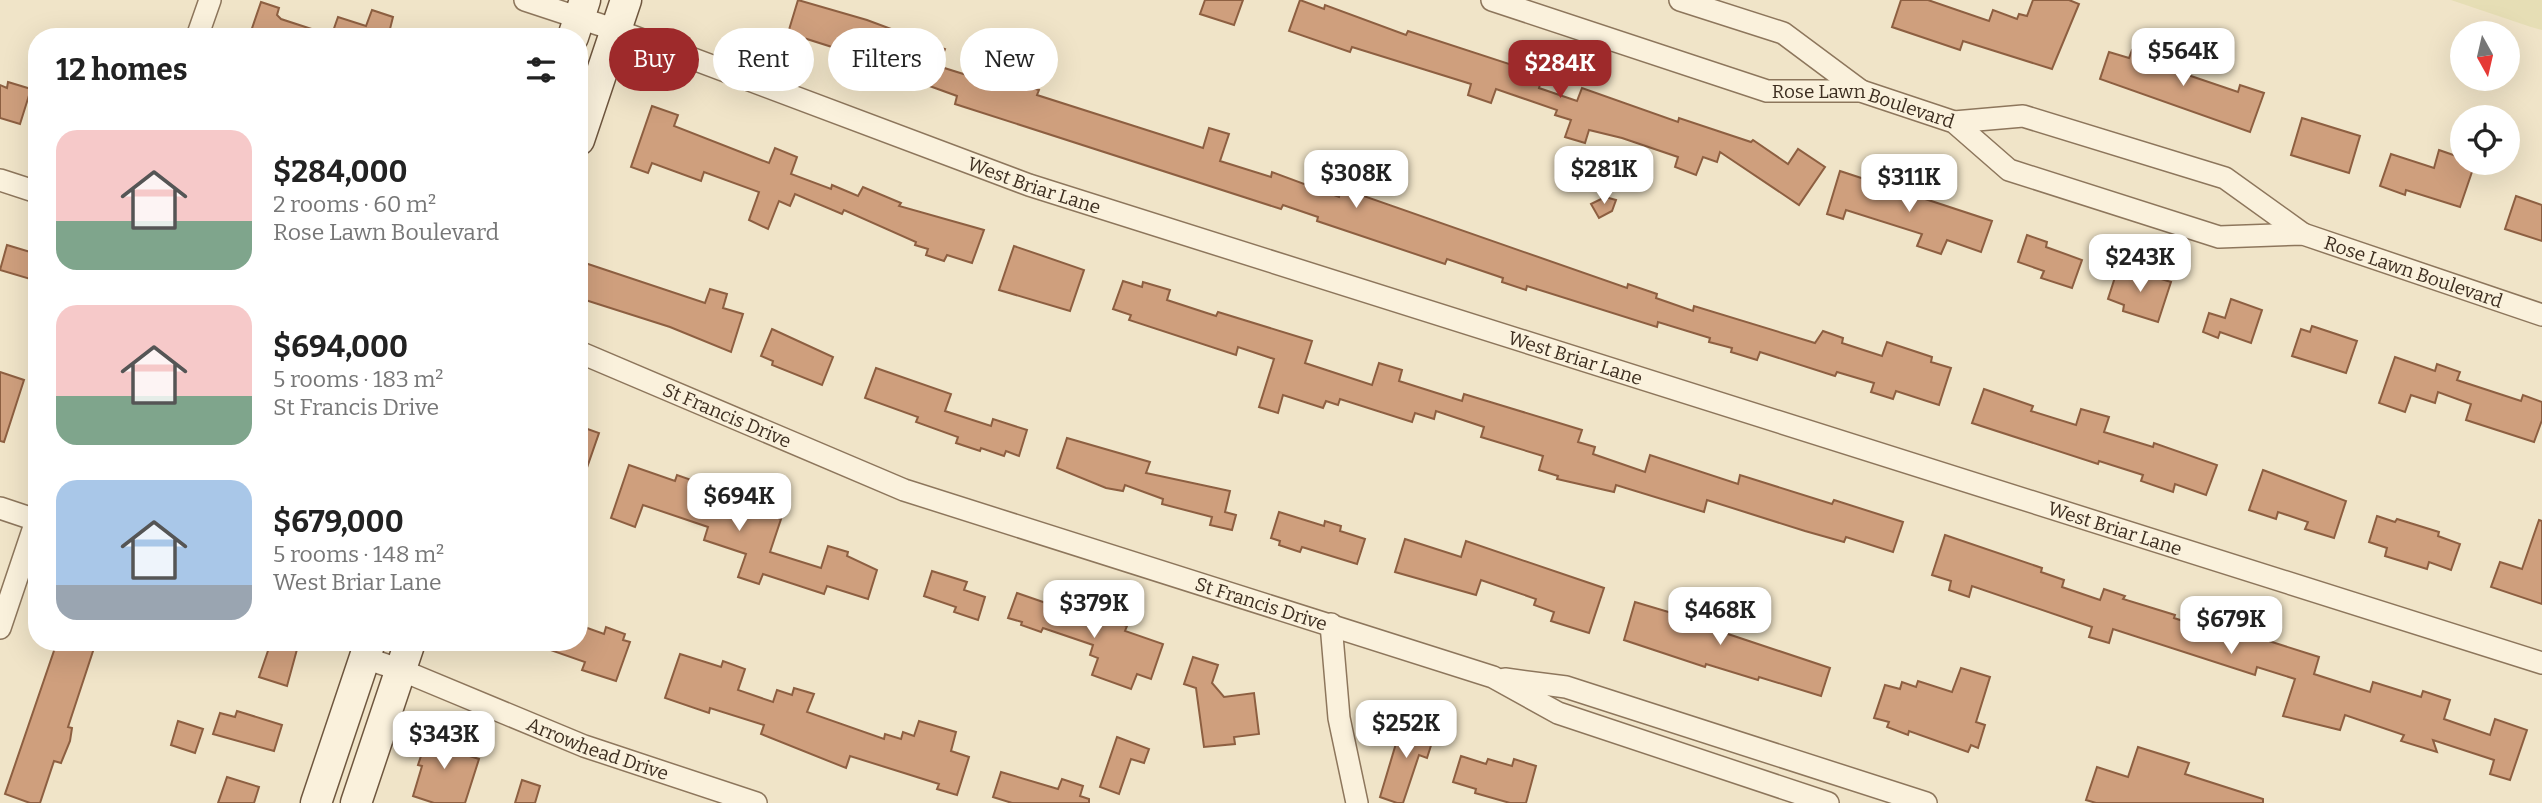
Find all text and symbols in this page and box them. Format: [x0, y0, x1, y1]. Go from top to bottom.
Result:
north arrow [2450, 21, 2520, 91]
map controls [2450, 21, 2520, 175]
chip: Buy [609, 28, 699, 91]
chip: Rent [713, 28, 814, 91]
chip: Filters [828, 28, 946, 91]
chip: New [960, 28, 1058, 91]
pin: $564K [2134, 28, 2232, 88]
text: $564K [2148, 37, 2218, 65]
pin: $284K [1511, 41, 1609, 100]
text: $284K [1524, 49, 1596, 77]
icon: filters [522, 51, 560, 89]
text: 12 homes [56, 52, 187, 88]
street label: Rose Lawn Boulevard [1772, 80, 1957, 133]
button: locate [2450, 105, 2520, 175]
pin: $281K [1555, 146, 1653, 206]
pin: $308K [1307, 150, 1405, 210]
street label: West Briar Lane [964, 152, 1104, 218]
text: $284,000 [273, 154, 408, 190]
pin: $311K [1860, 154, 1958, 214]
text: $281K [1570, 155, 1638, 183]
icon: home [112, 158, 196, 242]
text: $308K [1320, 159, 1392, 187]
text: $311K [1877, 163, 1941, 191]
text: 2 rooms · 60 m² [273, 190, 436, 218]
text: Rose Lawn Boulevard [273, 218, 499, 246]
street label: Rose Lawn Boulevard [2321, 231, 2506, 312]
pin: $243K [2091, 234, 2189, 294]
text: $243K [2105, 243, 2175, 271]
street label: West Briar Lane [1505, 326, 1645, 390]
text: $694,000 [273, 329, 408, 365]
icon: home [112, 333, 196, 417]
text: 5 rooms · 183 m² [273, 365, 444, 393]
street label: St Francis Drive [659, 377, 795, 452]
text: St Francis Drive [273, 393, 439, 421]
pin: $694K [690, 474, 788, 533]
text: $694K [703, 482, 775, 510]
street label: West Briar Lane [2045, 496, 2185, 560]
text: $679,000 [273, 504, 404, 540]
icon: home [112, 508, 196, 592]
text: 5 rooms · 148 m² [273, 540, 444, 568]
text: West Briar Lane [273, 568, 442, 596]
street label: St Francis Drive [1192, 572, 1330, 635]
pin: $379K [1045, 580, 1143, 640]
pin: $468K [1671, 588, 1769, 647]
text: $379K [1059, 589, 1129, 617]
text: $468K [1684, 596, 1756, 624]
pin: $679K [2182, 596, 2280, 656]
text: $679K [2196, 605, 2266, 633]
pin: $252K [1357, 700, 1455, 760]
text: $252K [1372, 709, 1440, 737]
pin: $343K [395, 712, 493, 771]
street label: Arrowhead Drive [523, 712, 672, 785]
text: $343K [409, 720, 479, 748]

